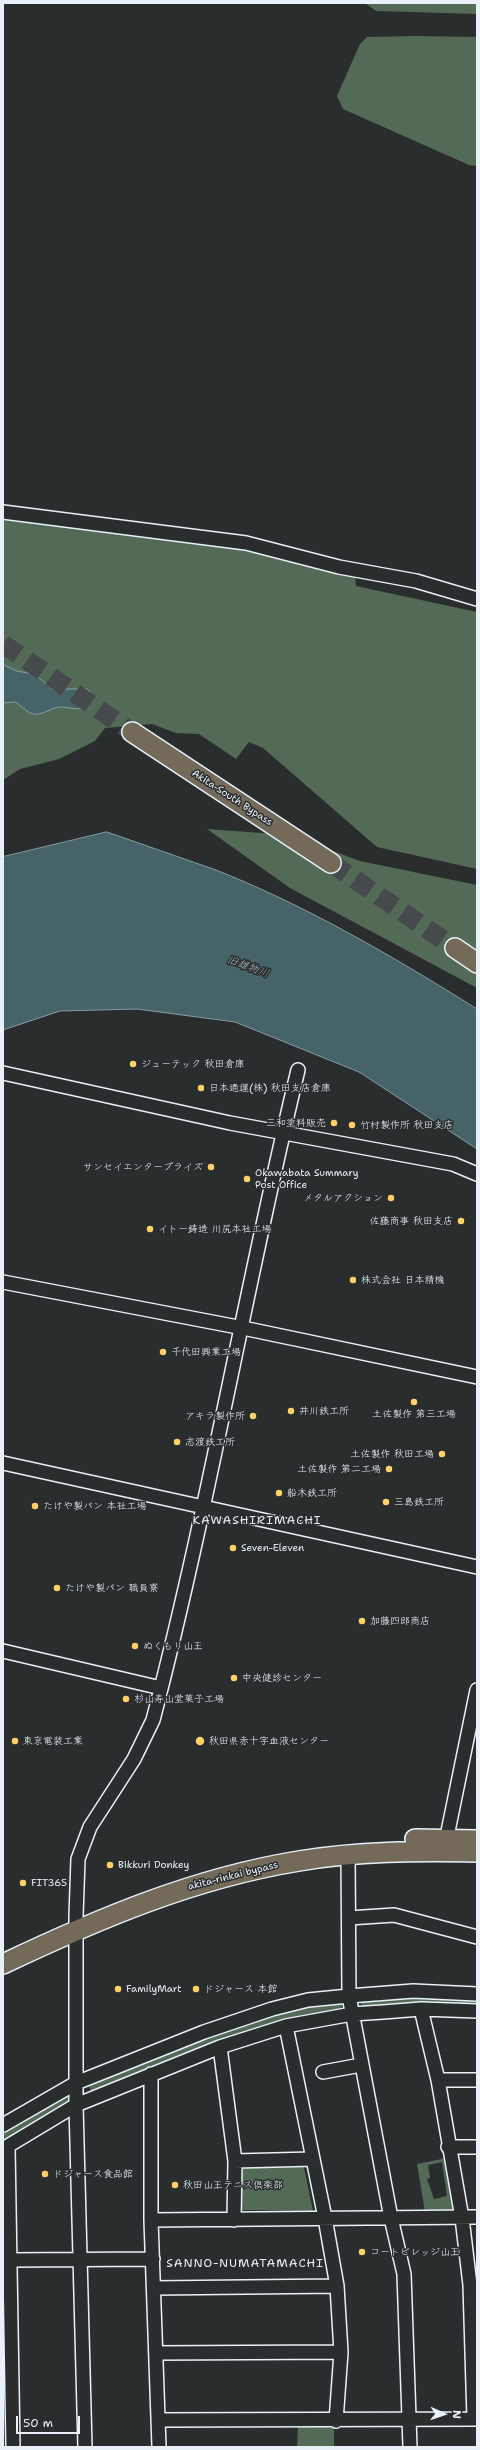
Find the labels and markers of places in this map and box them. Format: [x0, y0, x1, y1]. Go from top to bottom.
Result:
place label: ジューテック 秋田倉庫 [141, 1058, 244, 1070]
marker: ジューテック 秋田倉庫 [128, 1059, 138, 1069]
place label: 日本通運(株) 秋田支店倉庫 [209, 1082, 331, 1094]
marker: 日本通運(株) 秋田支店倉庫 [196, 1083, 206, 1093]
place label: 三和塗料販売 [266, 1117, 326, 1129]
marker: 三和塗料販売 [329, 1118, 339, 1128]
place label: 竹村製作所 秋田支店 [360, 1119, 453, 1131]
marker: 竹村製作所 秋田支店 [347, 1120, 357, 1130]
place label: サンセイエンタープライズ [83, 1161, 203, 1173]
marker: サンセイエンタープライズ [206, 1162, 216, 1172]
place label: Okawabata Summary Post Office [255, 1167, 359, 1190]
marker: Okawabata Summary Post Office [242, 1174, 252, 1184]
place label: メタルアクション [303, 1192, 383, 1204]
marker: メタルアクション [386, 1193, 396, 1203]
place label: 佐藤商事 秋田支店 [370, 1215, 453, 1227]
marker: 佐藤商事 秋田支店 [456, 1216, 466, 1226]
place label: イトー鋳造 川尻本社工場 [158, 1223, 271, 1235]
marker: イトー鋳造 川尻本社工場 [145, 1224, 155, 1234]
place label: 株式会社 日本精機 [361, 1274, 444, 1286]
marker: 株式会社 日本精機 [348, 1275, 358, 1285]
place label: 千代田興業工場 [171, 1346, 241, 1358]
marker: 千代田興業工場 [158, 1347, 168, 1357]
marker: 土佐製作 第三工場 [409, 1397, 419, 1407]
place label: 井川鉄工所 [299, 1405, 349, 1417]
marker: 井川鉄工所 [286, 1406, 296, 1416]
place label: 土佐製作 第三工場 [372, 1408, 456, 1420]
place label: アキラ製作所 [185, 1410, 245, 1422]
marker: アキラ製作所 [248, 1411, 258, 1421]
place label: 志渡鉄工所 [185, 1436, 235, 1448]
marker: 志渡鉄工所 [172, 1437, 182, 1447]
place label: 土佐製作 秋田工場 [351, 1448, 434, 1460]
marker: 土佐製作 秋田工場 [437, 1449, 447, 1459]
place label: 土佐製作 第二工場 [298, 1463, 381, 1475]
marker: 土佐製作 第二工場 [384, 1464, 394, 1474]
place label: 船木鉄工所 [287, 1487, 337, 1499]
marker: 船木鉄工所 [274, 1488, 284, 1498]
place label: 三島鉄工所 [394, 1496, 444, 1508]
marker: 三島鉄工所 [381, 1497, 391, 1507]
place label: たけや製パン 本社工場 [43, 1500, 146, 1512]
marker: たけや製パン 本社工場 [30, 1501, 40, 1511]
place label: Seven-Eleven [241, 1542, 304, 1554]
marker: Seven-Eleven [228, 1543, 238, 1553]
place label: たけや製パン 職員寮 [65, 1582, 158, 1594]
marker: たけや製パン 職員寮 [52, 1583, 62, 1593]
place label: 加藤四郎商店 [370, 1615, 430, 1627]
marker: 加藤四郎商店 [357, 1616, 367, 1626]
place label: ぬくもり山王 [143, 1640, 203, 1652]
marker: ぬくもり山王 [130, 1641, 140, 1651]
place label: 中央健診センター [242, 1672, 322, 1684]
marker: 中央健診センター [229, 1673, 239, 1683]
place label: 杉山寿山堂菓子工場 [134, 1693, 224, 1705]
marker: 杉山寿山堂菓子工場 [121, 1694, 131, 1704]
place label: 東京電装工業 [23, 1735, 83, 1747]
marker: 秋田県赤十字血液センター [194, 1735, 206, 1747]
place label: 秋田県赤十字血液センター [209, 1735, 329, 1747]
marker: 東京電装工業 [10, 1736, 20, 1746]
place label: Bikkuri Donkey [118, 1859, 189, 1871]
marker: Bikkuri Donkey [105, 1860, 115, 1870]
place label: FIT365 [31, 1877, 67, 1889]
marker: FIT365 [18, 1878, 28, 1888]
place label: FamilyMart [126, 1983, 182, 1995]
place label: ドジャース 本館 [204, 1983, 277, 1995]
marker: FamilyMart [113, 1984, 123, 1994]
marker: ドジャース 本館 [191, 1984, 201, 1994]
place label: ドジャース食品館 [53, 2168, 133, 2180]
marker: ドジャース食品館 [40, 2169, 50, 2179]
place label: 秋田山王テニス倶楽部 [183, 2179, 283, 2191]
marker: 秋田山王テニス倶楽部 [170, 2180, 180, 2190]
place label: コートビレッジ山王 [370, 2246, 460, 2258]
marker: コートビレッジ山王 [357, 2247, 367, 2257]

